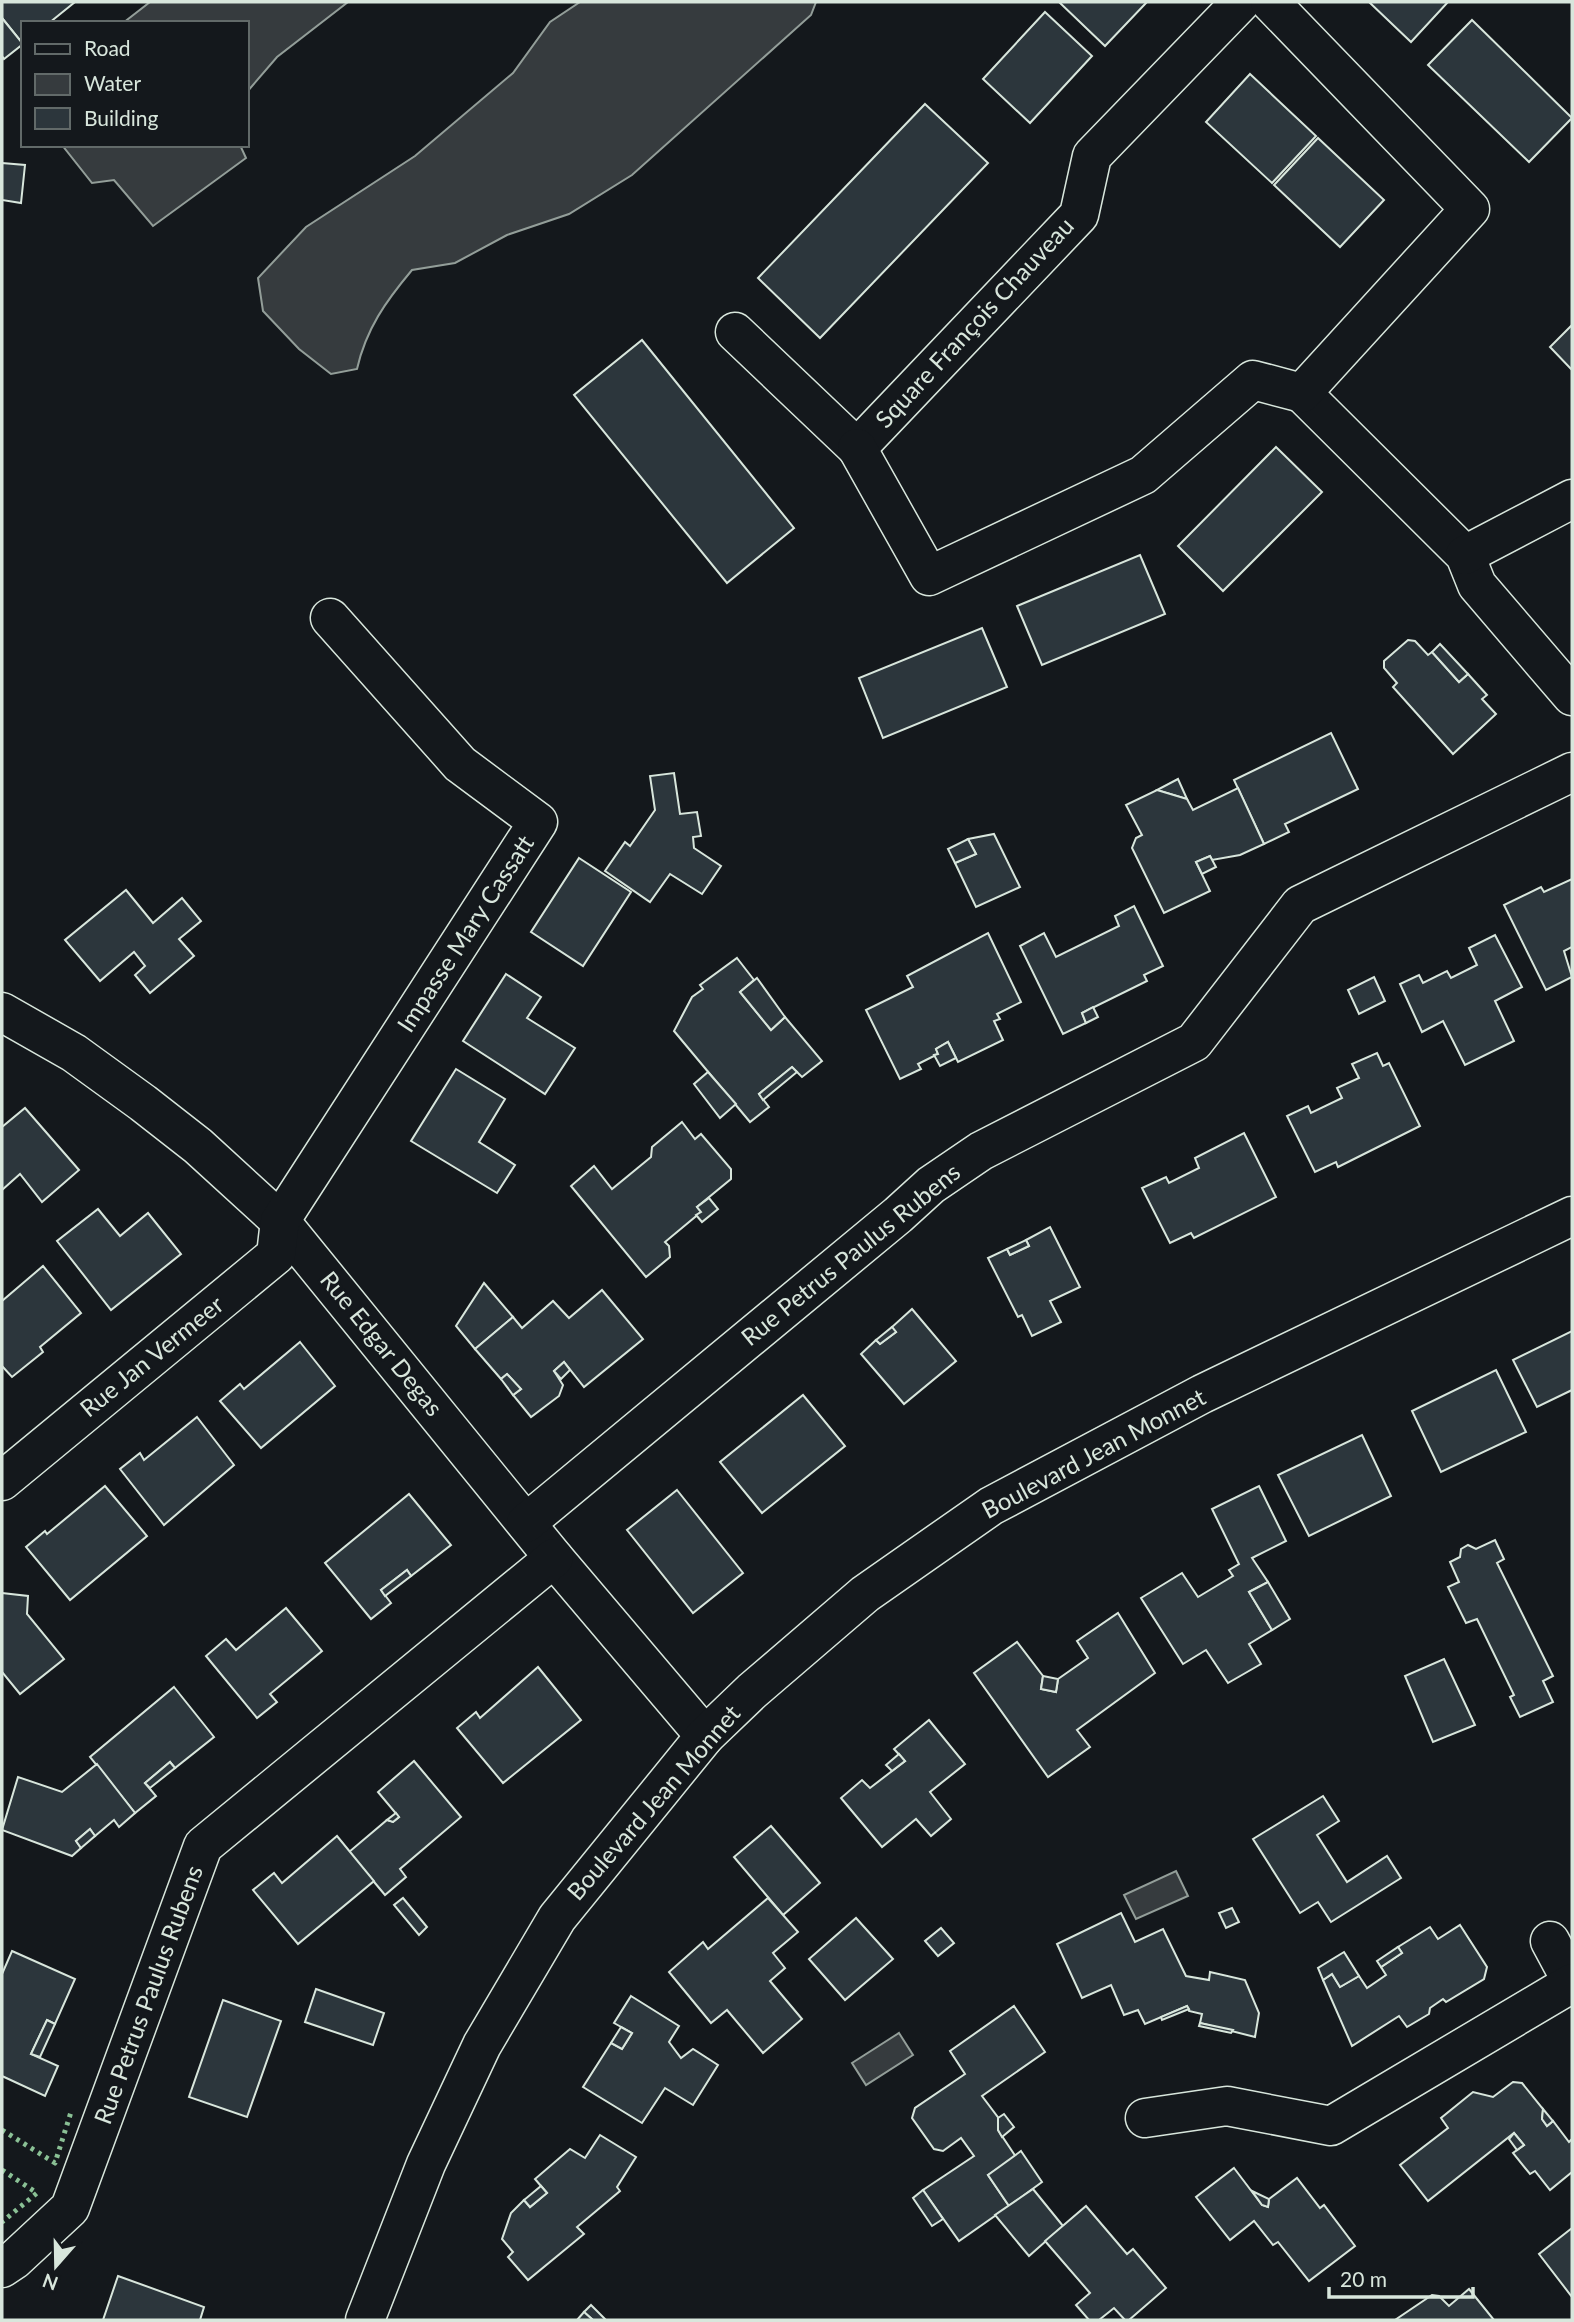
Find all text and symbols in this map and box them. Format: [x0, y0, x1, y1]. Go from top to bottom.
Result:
legend [21, 21, 248, 147]
text: Road [84, 35, 131, 60]
text: Water [84, 70, 141, 95]
text: Building [84, 105, 159, 130]
street label: Square François Chauveau [869, 211, 1079, 433]
street label: Impasse Mary Cassatt [390, 829, 540, 1037]
street label: Rue Petrus Paulus Rubens [735, 1157, 965, 1351]
street label: Rue Edgar Degas [315, 1265, 449, 1421]
street label: Rue Jan Vermeer [74, 1289, 229, 1422]
street label: Boulevard Jean Monnet [977, 1381, 1210, 1524]
street label: Boulevard Jean Monnet [560, 1698, 746, 1905]
street label: Rue Petrus Paulus Rubens [87, 1861, 208, 2128]
north arrow [21, 2231, 91, 2301]
scale bar [1329, 2256, 1472, 2300]
text: 20 m [1340, 2266, 1387, 2291]
text: N [39, 2269, 61, 2296]

